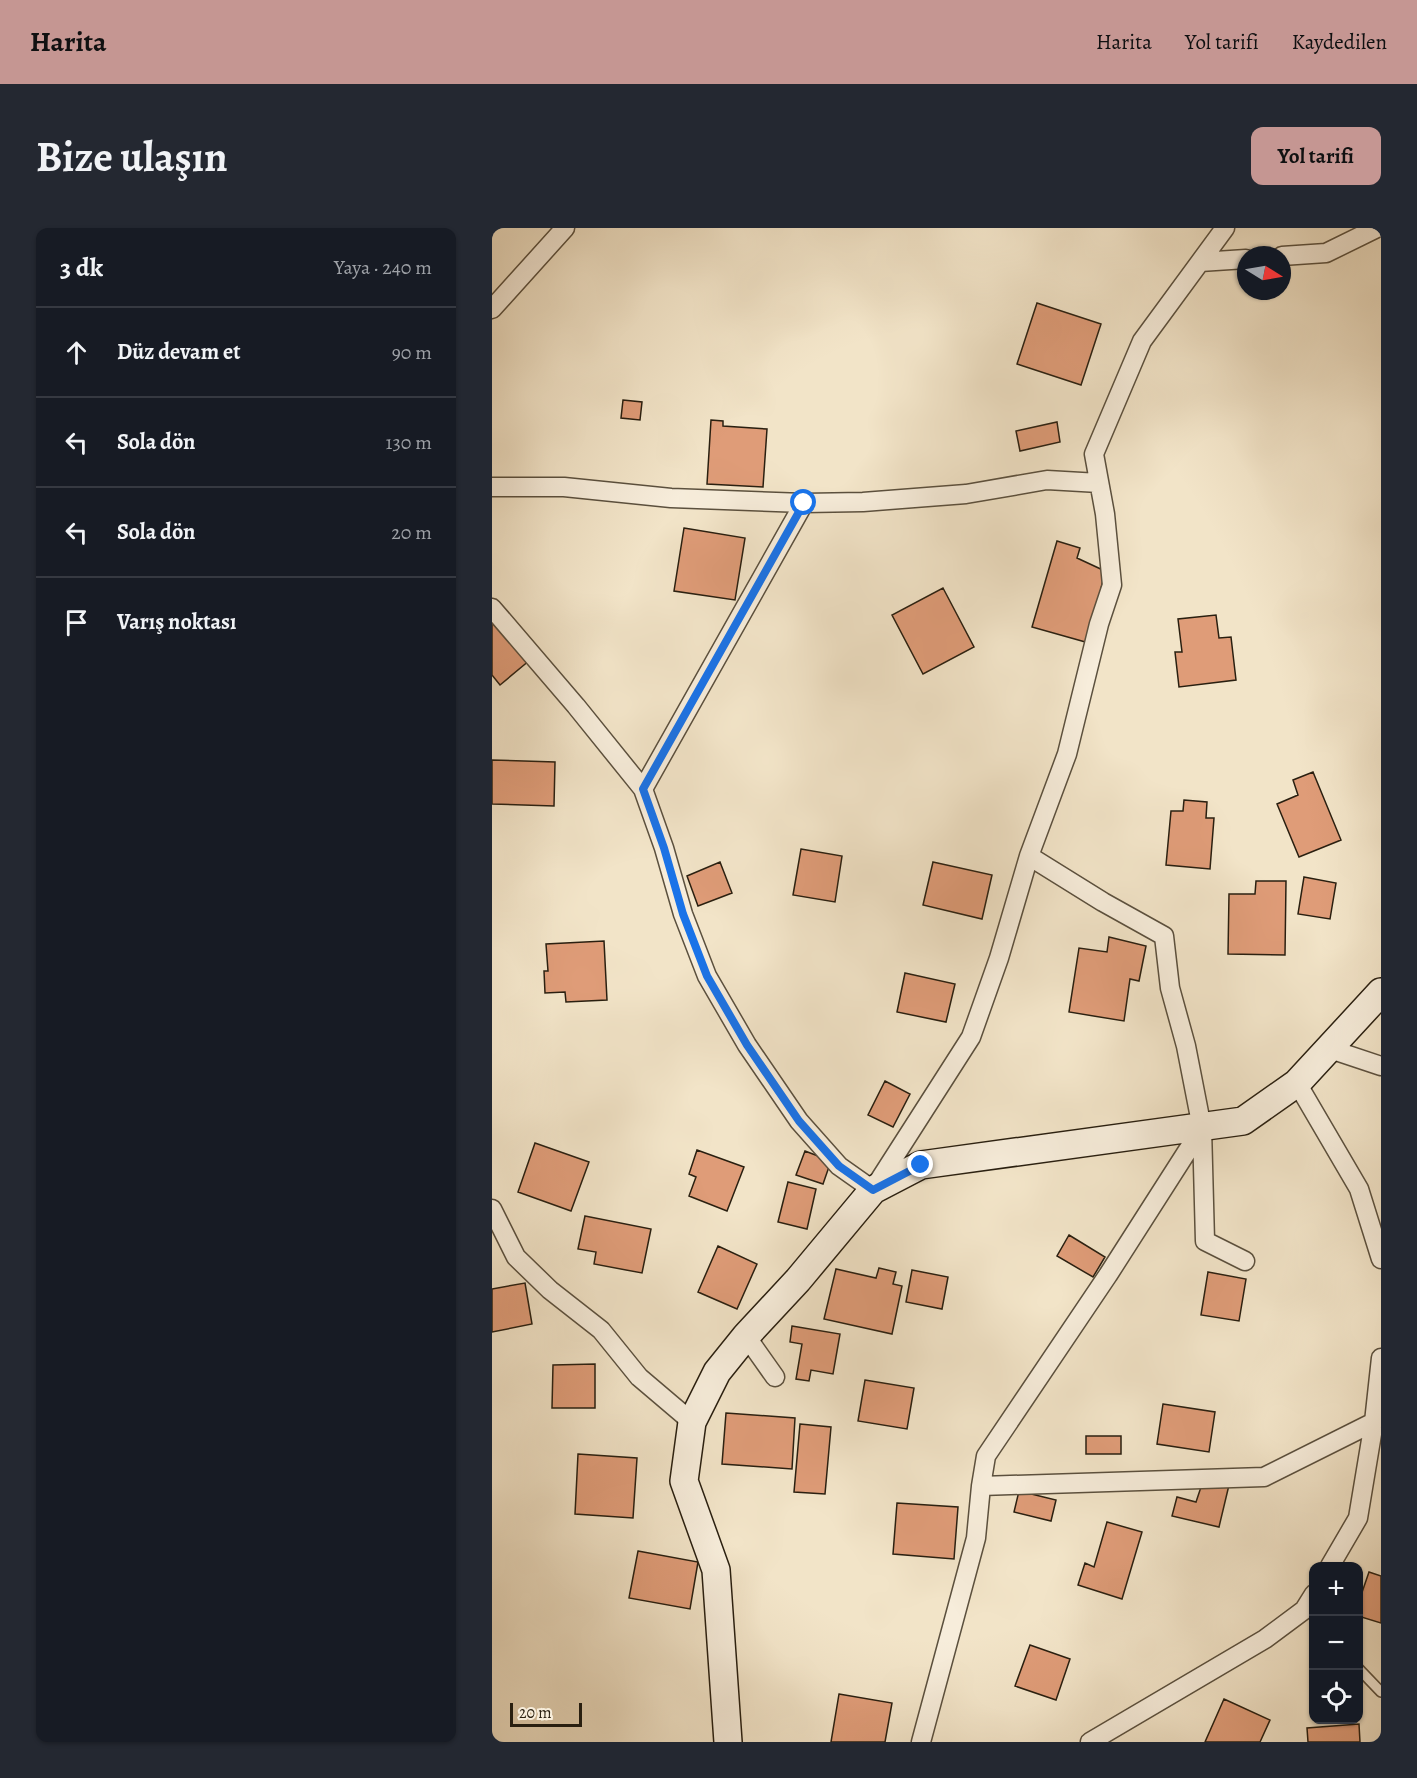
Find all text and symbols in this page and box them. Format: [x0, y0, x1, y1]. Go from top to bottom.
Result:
text: Harita [30, 23, 107, 61]
text: Harita [1096, 28, 1152, 56]
text: Yol tarifi [1185, 28, 1259, 56]
text: Kaydedilen [1292, 28, 1387, 56]
button: Yol tarifi [1251, 127, 1381, 185]
text: Bize ulaşın [36, 128, 228, 185]
north arrow [1237, 246, 1291, 300]
text: 3 dk [60, 250, 103, 285]
text: Yaya · 240 m [334, 254, 432, 281]
icon: ahead [60, 336, 93, 369]
text: Düz devam et [117, 337, 240, 367]
text: 90 m [392, 339, 432, 366]
icon: left [60, 426, 93, 459]
text: Sola dön [117, 427, 195, 457]
text: 130 m [386, 429, 432, 456]
route start [790, 489, 816, 515]
icon: left [60, 516, 93, 549]
text: Sola dön [117, 517, 195, 547]
text: 20 m [391, 519, 432, 546]
icon: arrive [60, 606, 93, 639]
text: Varış noktası [117, 607, 236, 637]
route end [907, 1151, 933, 1177]
map controls [1309, 1562, 1363, 1724]
button: + [1309, 1562, 1363, 1616]
button: − [1309, 1616, 1363, 1670]
button: locate [1309, 1670, 1363, 1724]
scale bar [510, 1700, 582, 1728]
text: 20 m [519, 1702, 552, 1724]

